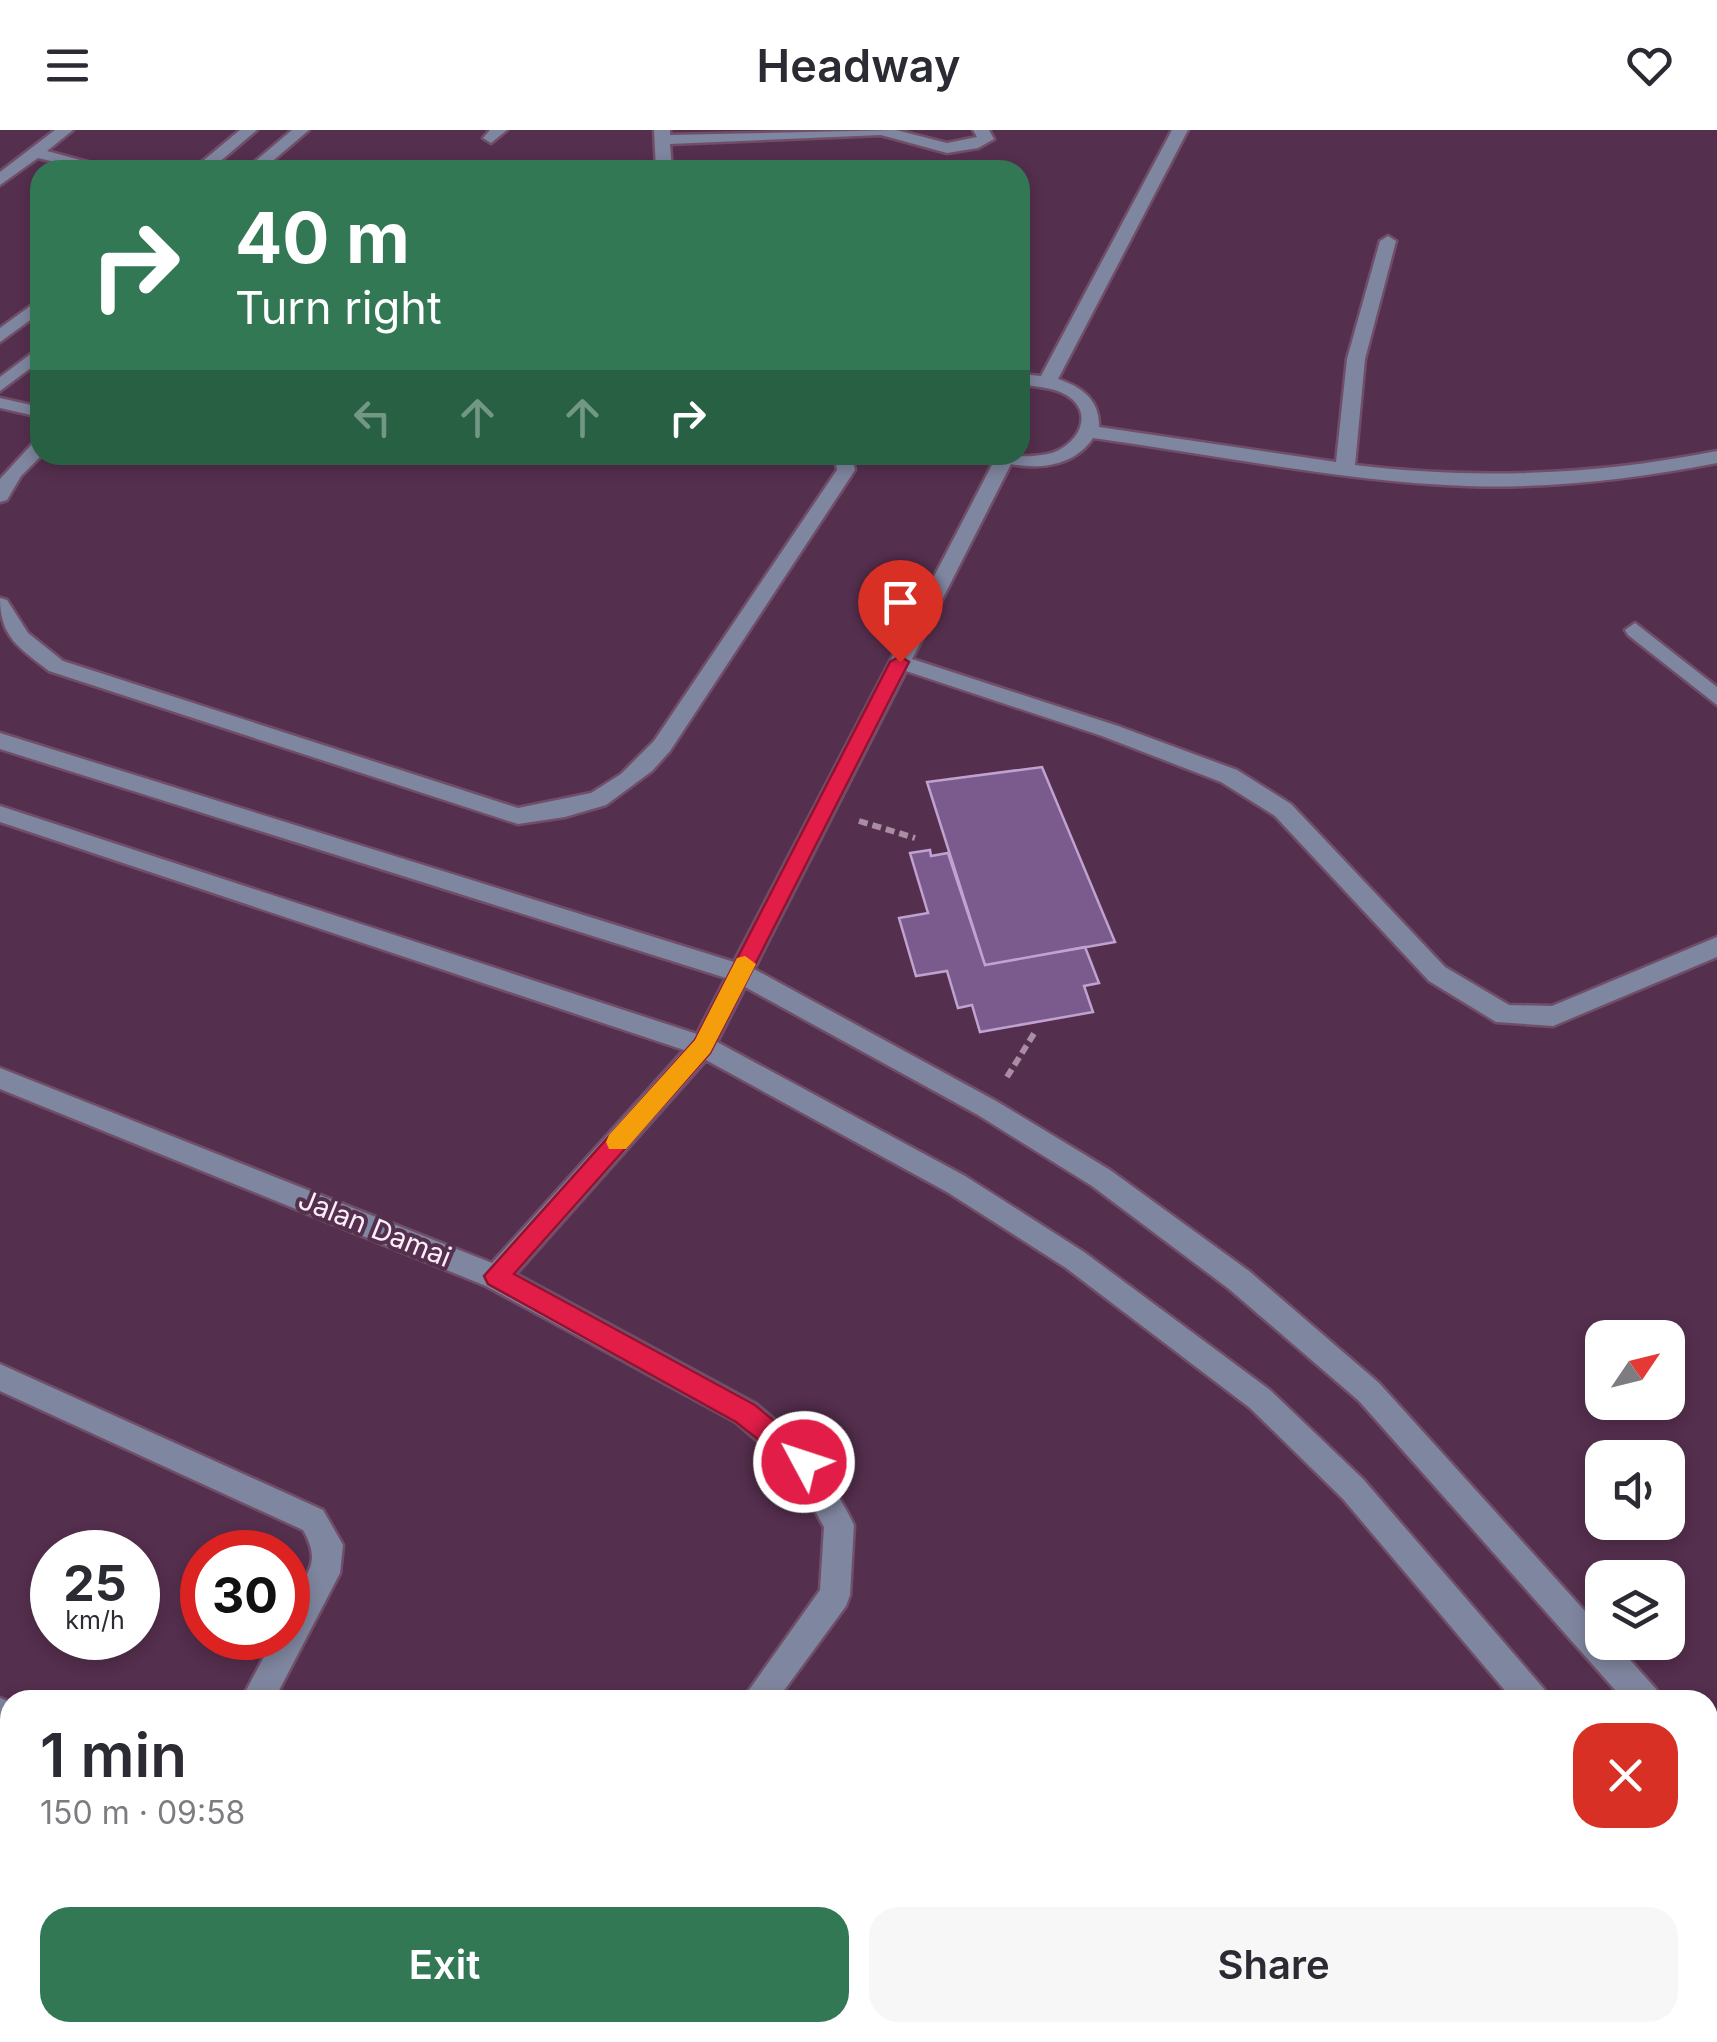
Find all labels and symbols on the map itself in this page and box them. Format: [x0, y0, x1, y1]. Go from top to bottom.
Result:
pin [858, 560, 943, 663]
street label: Jalan Damai [294, 1182, 456, 1274]
north arrow [1585, 1320, 1685, 1420]
position arrow [752, 1410, 856, 1514]
speed limit sign: 30 [180, 1530, 310, 1660]

